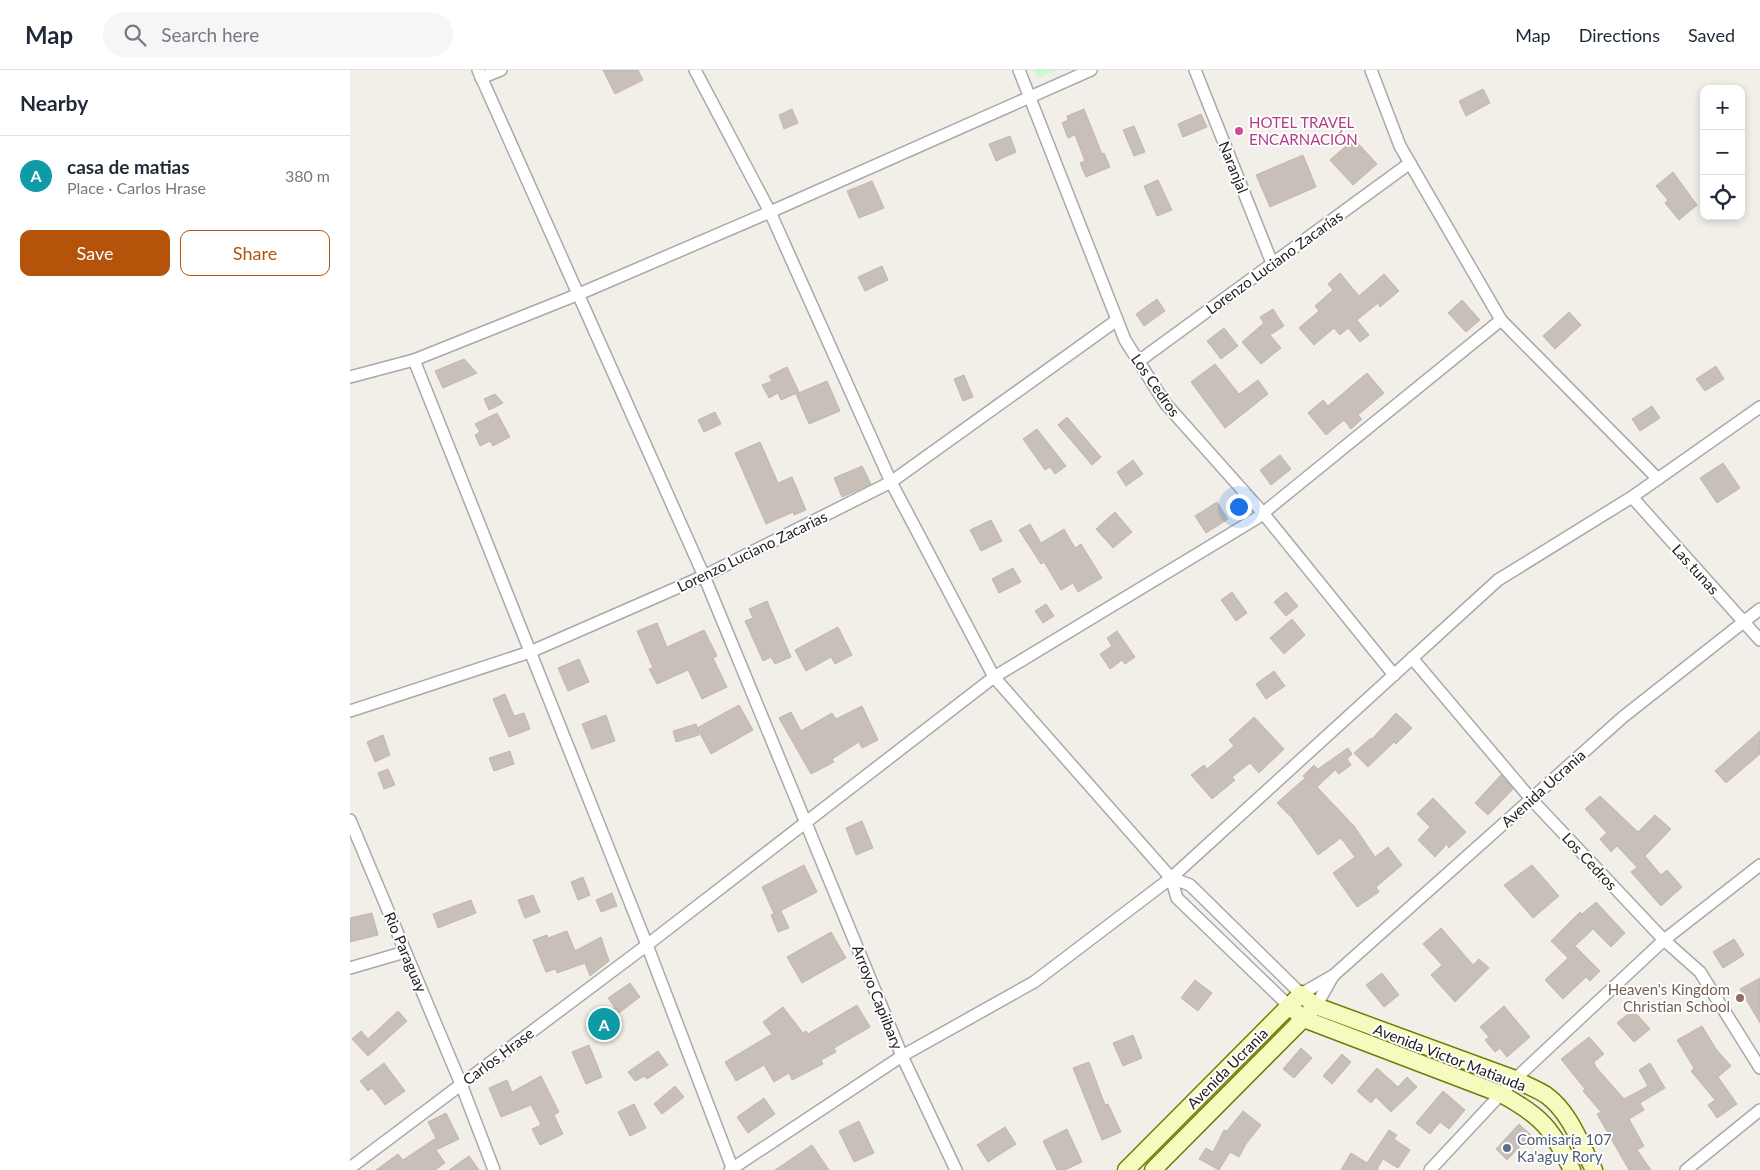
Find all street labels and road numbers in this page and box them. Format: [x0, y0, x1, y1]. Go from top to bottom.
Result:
street label: Naranjal [1215, 138, 1253, 196]
street label: Lorenzo Luciano Zacarías [1202, 206, 1346, 318]
street label: Los Cedros [1128, 350, 1184, 420]
street label: Lorenzo Luciano Zacarias [674, 507, 830, 595]
street label: Las tunas [1669, 540, 1723, 598]
street label: Avenida Ucrania [1497, 746, 1589, 830]
street label: Los Cedros [1559, 828, 1621, 894]
street label: Rio Paraguay [381, 909, 431, 995]
street label: Arroyo Capiibary [849, 942, 907, 1052]
street label: Avenida Victor Matiauda [1371, 1020, 1529, 1094]
street label: Carlos Hrase [459, 1024, 537, 1088]
street label: Avenida Ucrania [1183, 1024, 1271, 1112]

